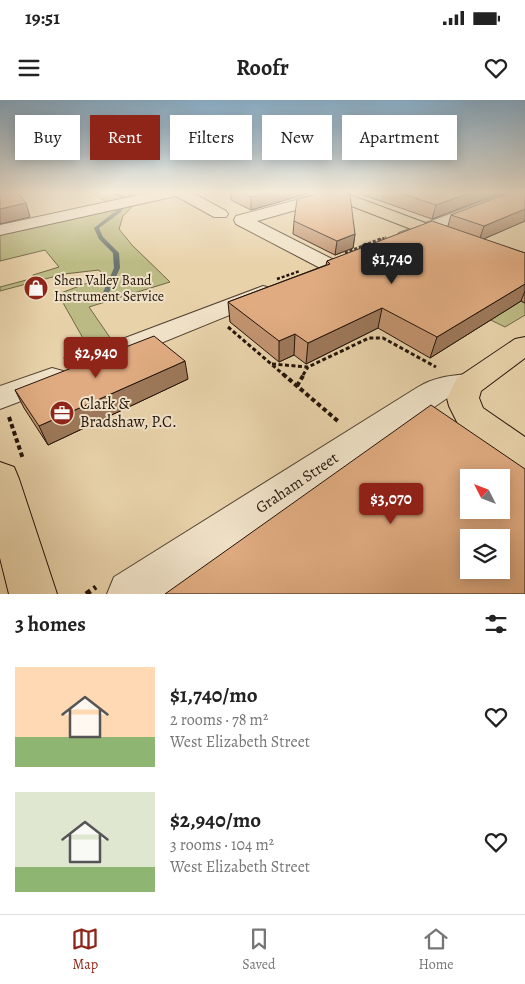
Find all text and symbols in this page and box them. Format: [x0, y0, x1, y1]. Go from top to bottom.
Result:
text: 19:51 [25, 5, 60, 31]
text: Roofr [236, 53, 289, 83]
icon: menu [15, 54, 43, 82]
icon: heart [482, 54, 510, 82]
chip: Buy [15, 115, 80, 160]
chip: Rent [90, 115, 160, 160]
chip: Filters [170, 115, 252, 160]
chip: New [262, 115, 332, 160]
chip: Apartment [342, 115, 457, 160]
pin: $1,740 [351, 242, 433, 285]
text: $1,740 [372, 248, 412, 270]
place label: Shen Valley Band Instrument Service [54, 271, 164, 306]
shop icon: Shen Valley Band Instrument Service [23, 275, 49, 301]
pin: $2,940 [55, 336, 137, 379]
text: $2,940 [75, 342, 117, 364]
place label: Clark & Bradshaw, P.C. [80, 393, 177, 433]
office icon: Clark & Bradshaw, P.C. [49, 400, 75, 426]
street label: Graham Street [251, 447, 343, 519]
north arrow [460, 469, 510, 519]
map controls [460, 469, 510, 579]
pin: $3,070 [350, 482, 432, 525]
text: $3,070 [370, 488, 412, 510]
button: layers [460, 529, 510, 579]
text: 3 homes [15, 610, 86, 638]
icon: filters [482, 610, 510, 638]
text: $1,740/mo [170, 681, 258, 709]
icon: home [55, 687, 115, 747]
icon: heart [482, 703, 510, 731]
text: 2 rooms · 78 m² [170, 709, 268, 731]
text: West Elizabeth Street [170, 731, 310, 753]
text: $2,940/mo [170, 806, 261, 834]
icon: home [55, 812, 115, 872]
icon: heart [482, 828, 510, 856]
text: 3 rooms · 104 m² [170, 834, 274, 856]
text: West Elizabeth Street [170, 856, 310, 878]
tab: Map [71, 925, 99, 974]
tab: Saved [242, 925, 276, 974]
tab: Home [418, 925, 454, 974]

